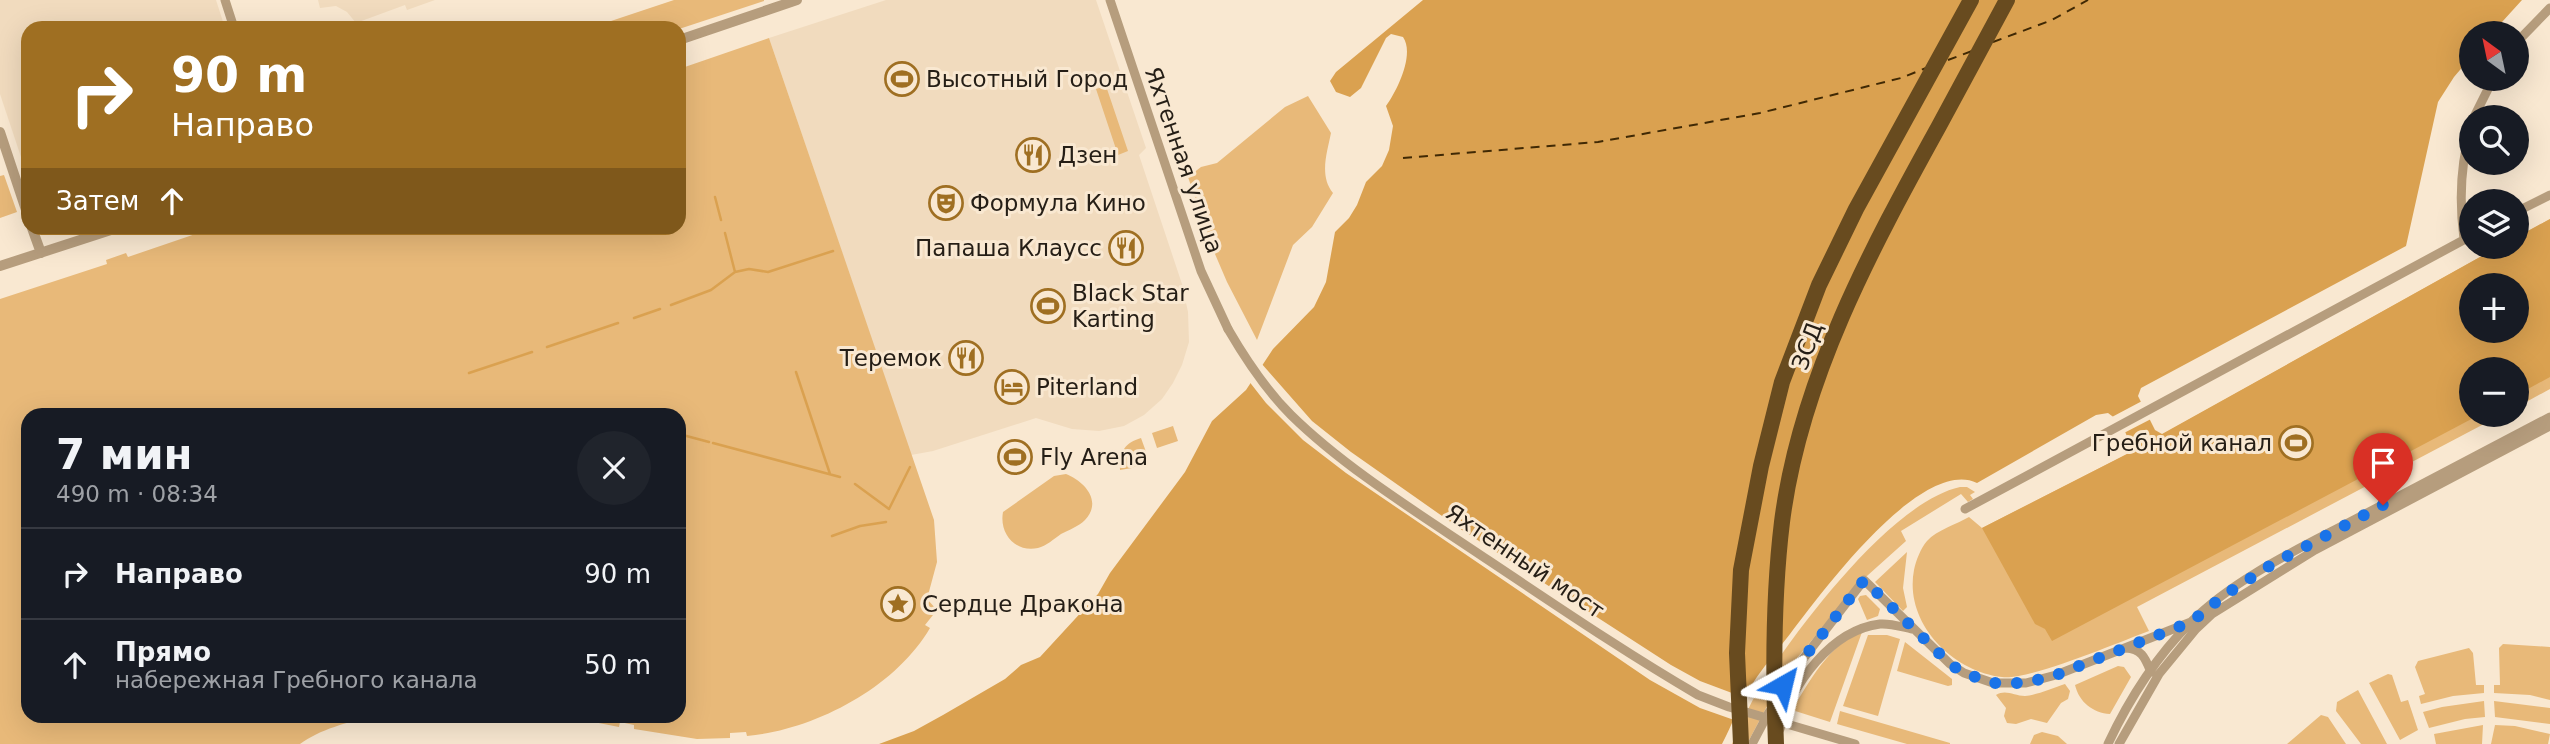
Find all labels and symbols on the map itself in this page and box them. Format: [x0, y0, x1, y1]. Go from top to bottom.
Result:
north arrow [2459, 21, 2529, 91]
sports icon: Высотный Город [883, 60, 921, 98]
street label: Яхтенная улица [1140, 63, 1228, 257]
place label: Высотный Город [926, 66, 1128, 92]
restaurant icon: Дзен [1014, 136, 1052, 174]
place label: Дзен [1058, 142, 1117, 168]
theatre icon: Формула Кино [927, 184, 965, 222]
place label: Формула Кино [970, 190, 1146, 216]
restaurant icon: Папаша Клаусс [1107, 229, 1145, 267]
place label: Папаша Клаусс [915, 235, 1102, 261]
place label: Black Star Karting [1072, 280, 1189, 332]
sports icon: Black Star Karting [1029, 287, 1067, 325]
street label: ЗСД [1786, 319, 1828, 373]
restaurant icon: Теремок [947, 339, 985, 377]
place label: Теремок [839, 345, 942, 371]
hotel icon: Piterland [993, 368, 1031, 406]
place label: Piterland [1036, 374, 1138, 400]
sports icon: Гребной канал [2277, 424, 2315, 462]
place label: Гребной канал [2092, 430, 2272, 456]
pin [2353, 433, 2413, 505]
sports icon: Fly Arena [996, 438, 1034, 476]
place label: Fly Arena [1040, 444, 1148, 470]
street label: Яхтенный мост [1441, 498, 1609, 624]
place icon: Сердце Дракона [879, 585, 917, 623]
place label: Сердце Дракона [922, 591, 1124, 617]
position arrow [1746, 648, 1820, 722]

